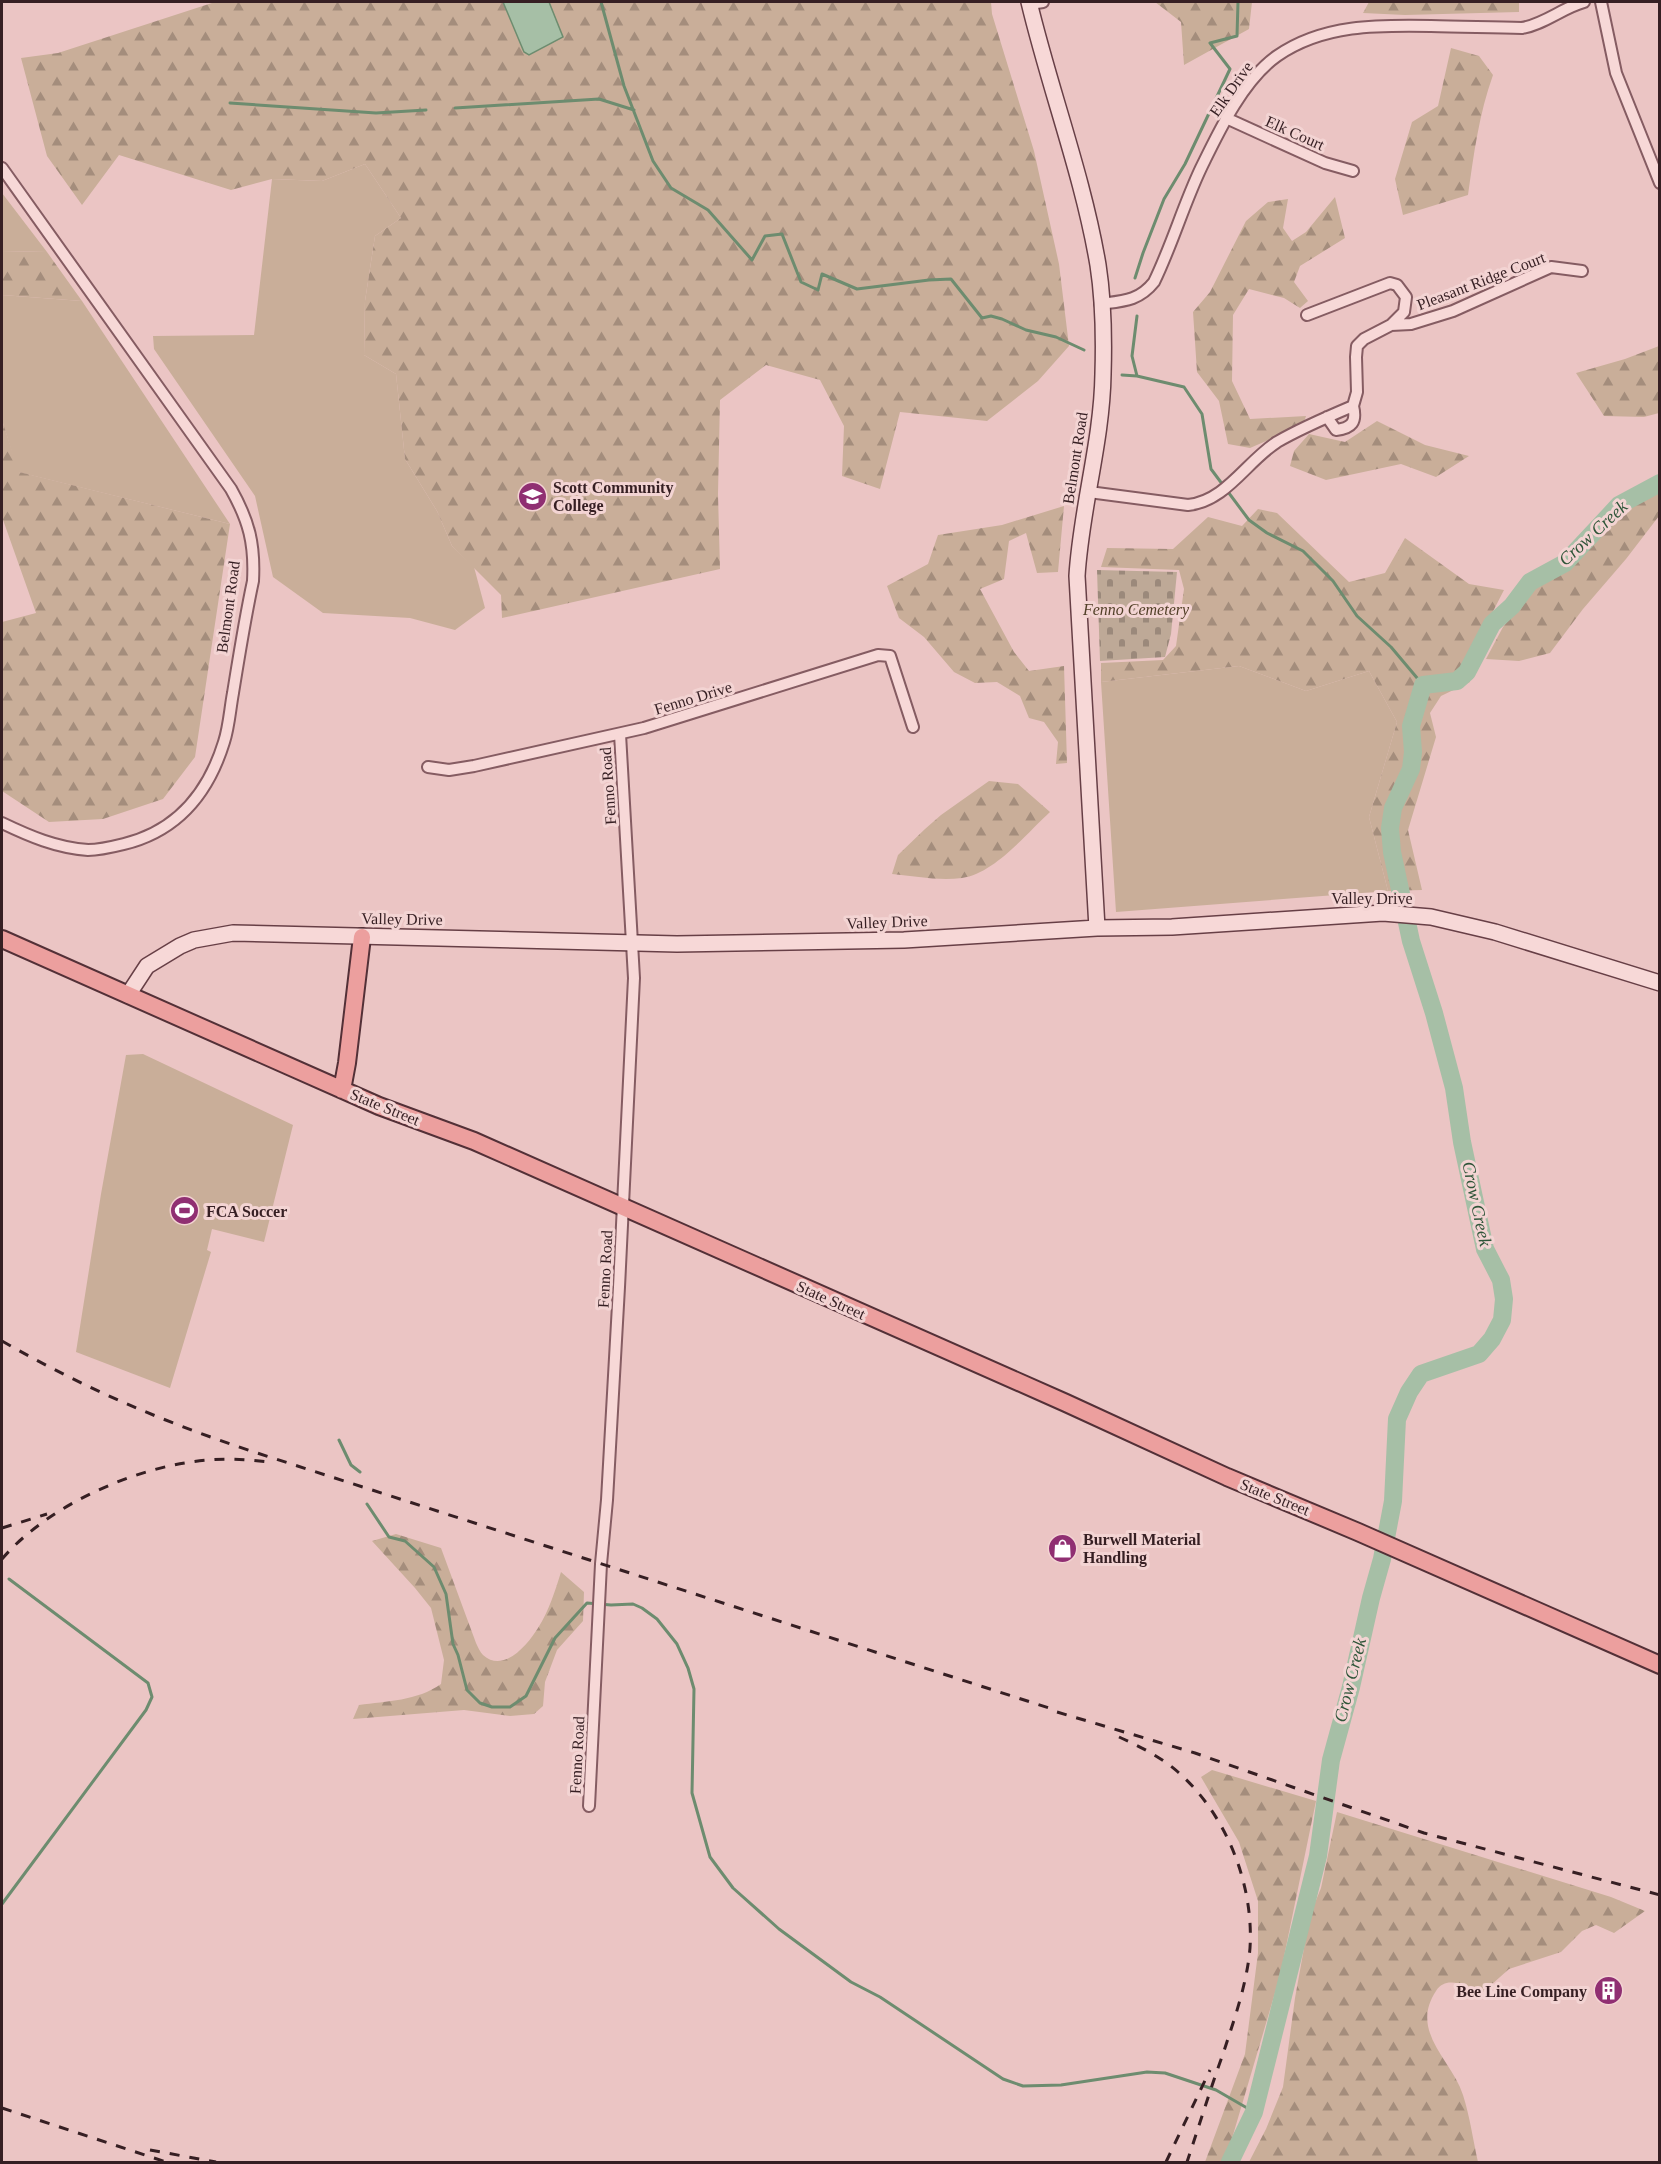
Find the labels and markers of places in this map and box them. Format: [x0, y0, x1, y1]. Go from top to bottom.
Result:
place label: Scott Community College [553, 479, 673, 515]
school or university icon: Scott Community College [516, 480, 548, 512]
sports icon: FCA Soccer [169, 1195, 201, 1227]
place label: FCA Soccer [206, 1203, 287, 1220]
place label: Burwell Material Handling [1083, 1531, 1201, 1567]
shop icon: Burwell Material Handling [1046, 1532, 1078, 1564]
building icon: Bee Line Company [1592, 1975, 1624, 2007]
place label: Bee Line Company [1456, 1983, 1587, 2001]

